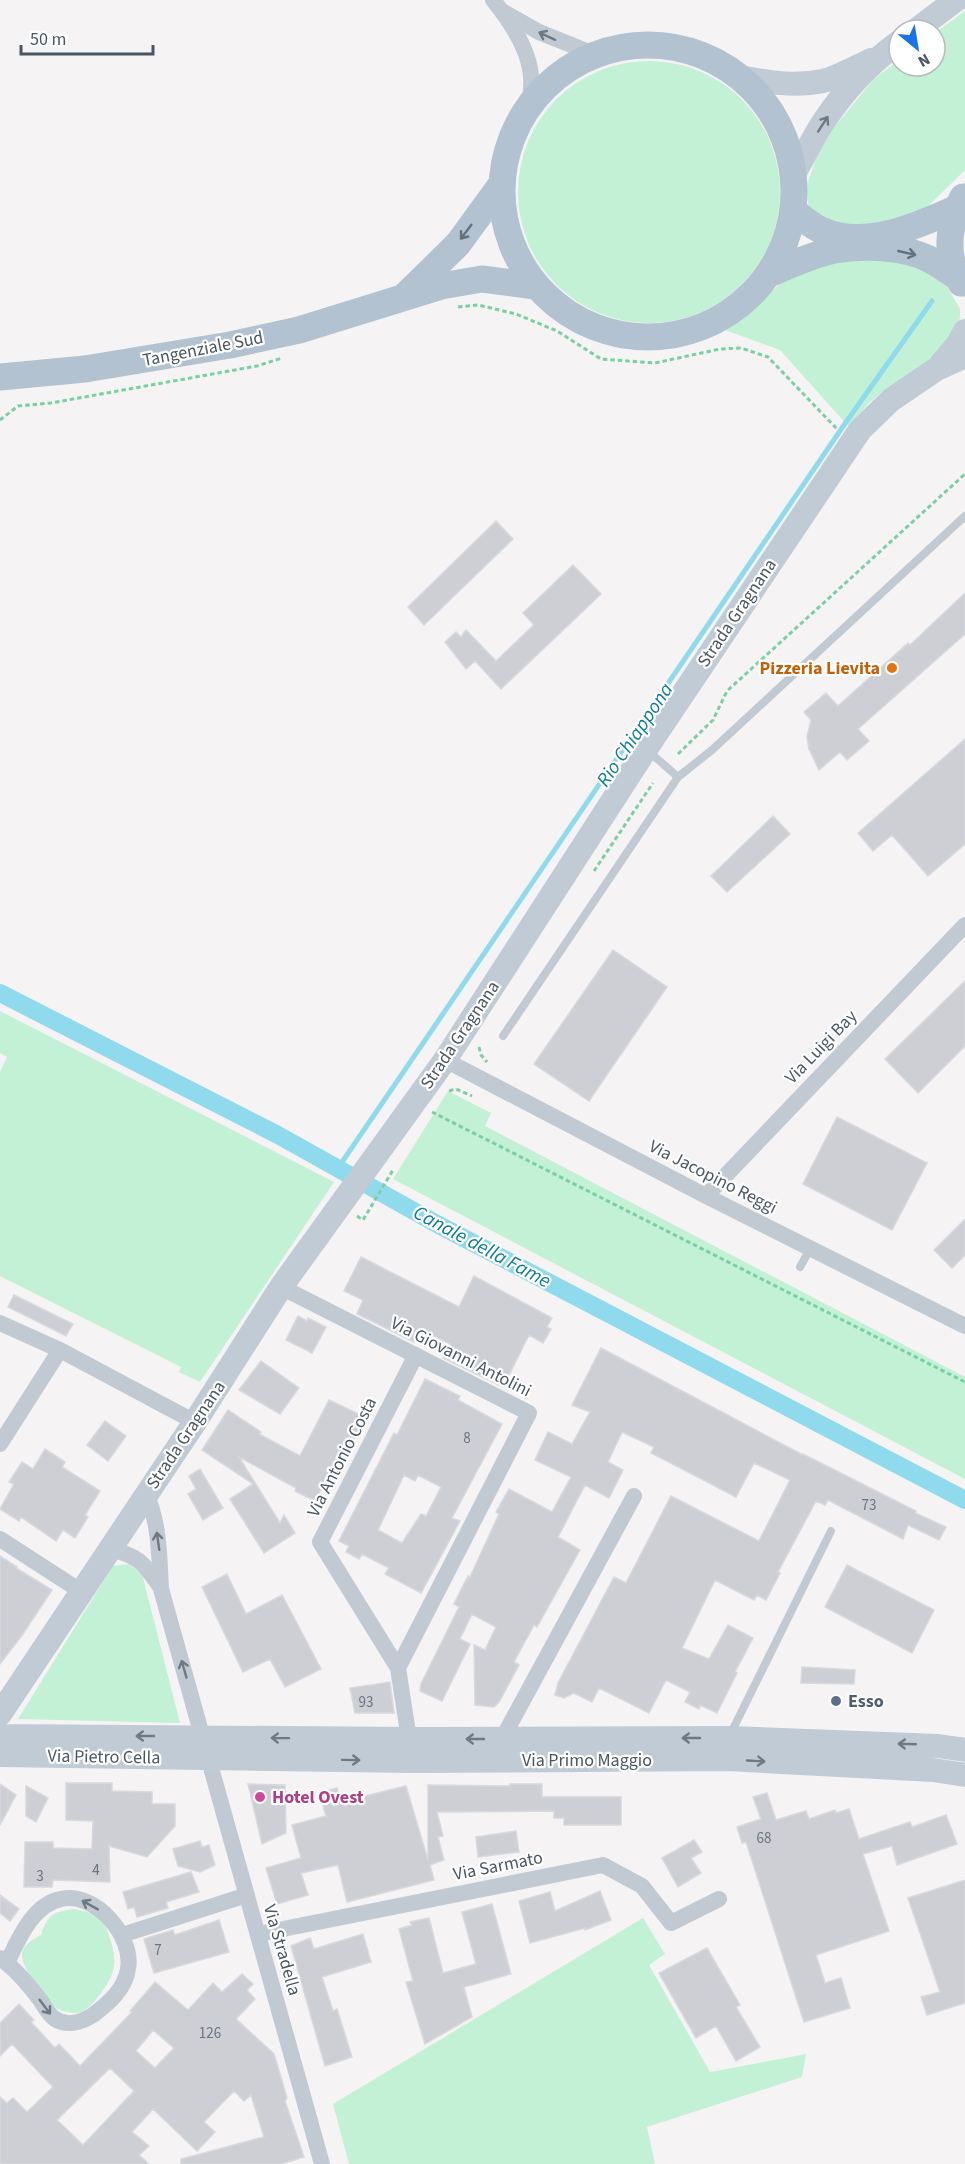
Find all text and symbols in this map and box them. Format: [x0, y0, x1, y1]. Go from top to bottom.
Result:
scale bar [21, 18, 153, 56]
north arrow [887, 18, 947, 78]
text: 50 m [30, 27, 66, 52]
one-way arrow [539, 29, 557, 41]
text: N [914, 48, 934, 72]
one-way arrow [817, 116, 829, 133]
one-way arrow [460, 224, 473, 240]
one-way arrow [897, 247, 916, 259]
street label: Tangenziale Sud [140, 325, 266, 373]
street label: Strada Gragnana [691, 554, 783, 672]
place label: Pizzeria Lievita [759, 656, 880, 681]
marker: Pizzeria Lievita [885, 661, 899, 675]
water label: Rio Chiappona [590, 677, 680, 793]
street label: Strada Gragnana [414, 976, 506, 1094]
street label: Via Luigi Bay [779, 1004, 863, 1090]
street label: Via Jacopino Reggi [645, 1134, 781, 1220]
water label: Canale della Fame [408, 1199, 556, 1295]
street label: Via Giovanni Antolini [386, 1311, 536, 1403]
street label: Strada Gragnana [140, 1376, 232, 1494]
street label: Via Antonio Costa [301, 1393, 383, 1521]
house number: 8 [463, 1428, 471, 1449]
house number: 73 [862, 1495, 876, 1516]
one-way arrow [152, 1532, 163, 1551]
one-way arrow [178, 1660, 189, 1679]
place label: Esso [848, 1689, 884, 1714]
house number: 93 [359, 1692, 373, 1713]
marker: Esso [829, 1694, 843, 1708]
one-way arrow [135, 1730, 155, 1742]
one-way arrow [271, 1732, 291, 1743]
one-way arrow [466, 1733, 486, 1745]
one-way arrow [682, 1733, 702, 1744]
one-way arrow [897, 1739, 917, 1750]
street label: Via Pietro Cella [47, 1744, 161, 1770]
street label: Via Primo Maggio [522, 1748, 652, 1773]
one-way arrow [341, 1754, 361, 1766]
one-way arrow [746, 1755, 766, 1766]
place label: Hotel Ovest [272, 1785, 364, 1810]
marker: Hotel Ovest [253, 1790, 267, 1804]
house number: 68 [757, 1828, 771, 1849]
street label: Via Sarmato [451, 1845, 545, 1887]
house number: 4 [92, 1860, 100, 1881]
house number: 3 [36, 1866, 44, 1887]
one-way arrow [82, 1899, 100, 1910]
street label: Via Stradella [257, 1902, 307, 1998]
house number: 7 [154, 1940, 162, 1961]
one-way arrow [39, 1999, 52, 2015]
house number: 126 [199, 2023, 221, 2044]

